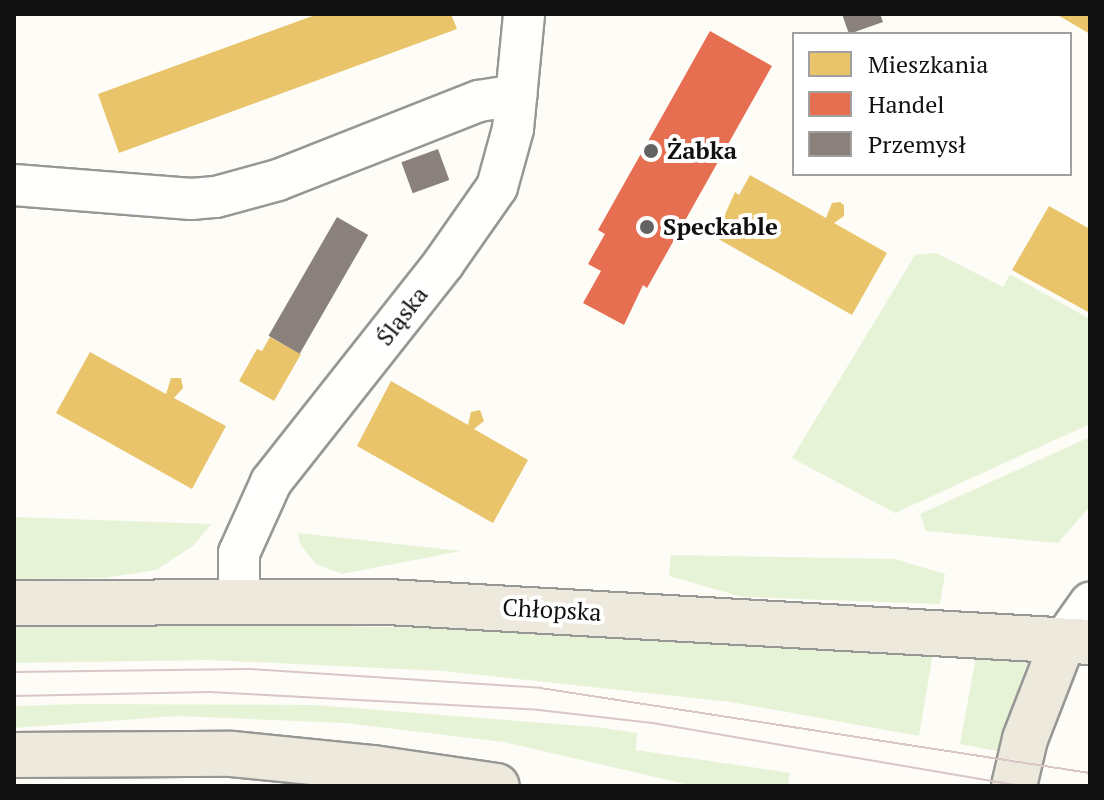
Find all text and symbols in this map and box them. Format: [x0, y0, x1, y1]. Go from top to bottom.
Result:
legend [792, 32, 1072, 176]
text: Mieszkania [868, 48, 988, 80]
text: Handel [868, 88, 944, 120]
text: Przemysł [868, 128, 966, 160]
place label: Żabka [667, 137, 737, 165]
marker: Żabka [642, 142, 660, 160]
place label: Speckable [663, 213, 778, 241]
marker: Speckable [638, 218, 656, 236]
street label: Śląska [370, 281, 434, 351]
street label: Chłopska [502, 593, 602, 627]

